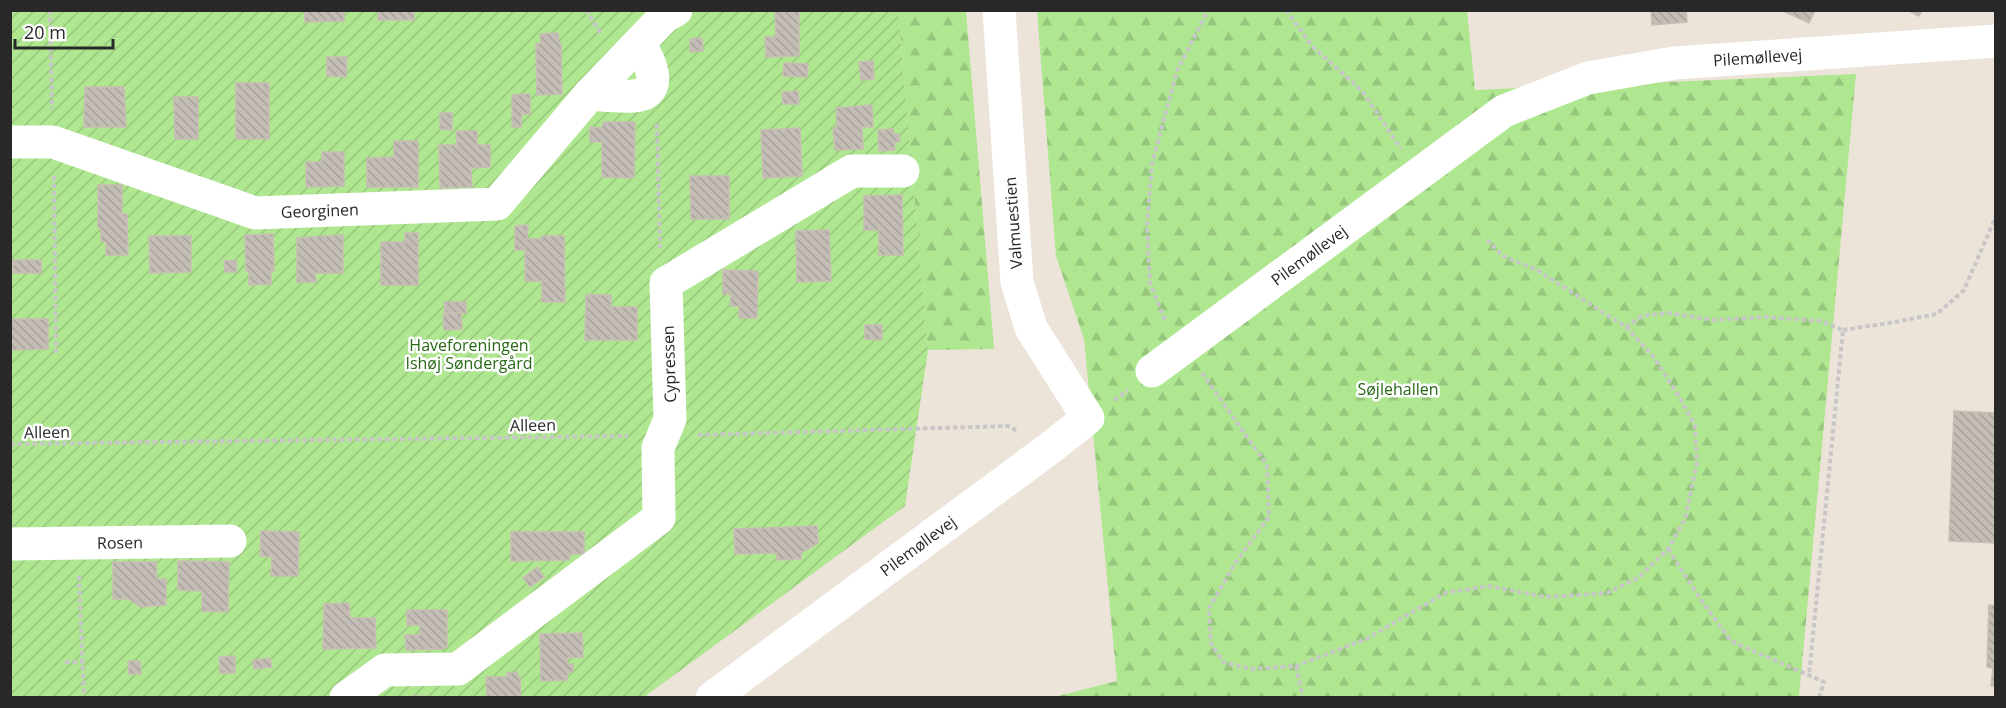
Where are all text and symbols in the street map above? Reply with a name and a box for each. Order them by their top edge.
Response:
scale bar [15,12,112,50]
text: 20 m [24,20,66,44]
street label: Pilemøllevej [1712,43,1803,71]
street label: Valmuestien [999,176,1027,270]
street label: Georginen [280,198,359,223]
street label: Pilemøllevej [1266,220,1351,291]
street label: Cypressen [657,325,681,403]
park label: Haveforeningen Ishøj Søndergård [405,334,533,374]
park label: Søjlehallen [1357,378,1439,400]
street label: Alleen [510,414,556,436]
street label: Alleen [24,421,70,443]
street label: Pilemøllevej [875,510,960,581]
street label: Rosen [97,531,143,554]

